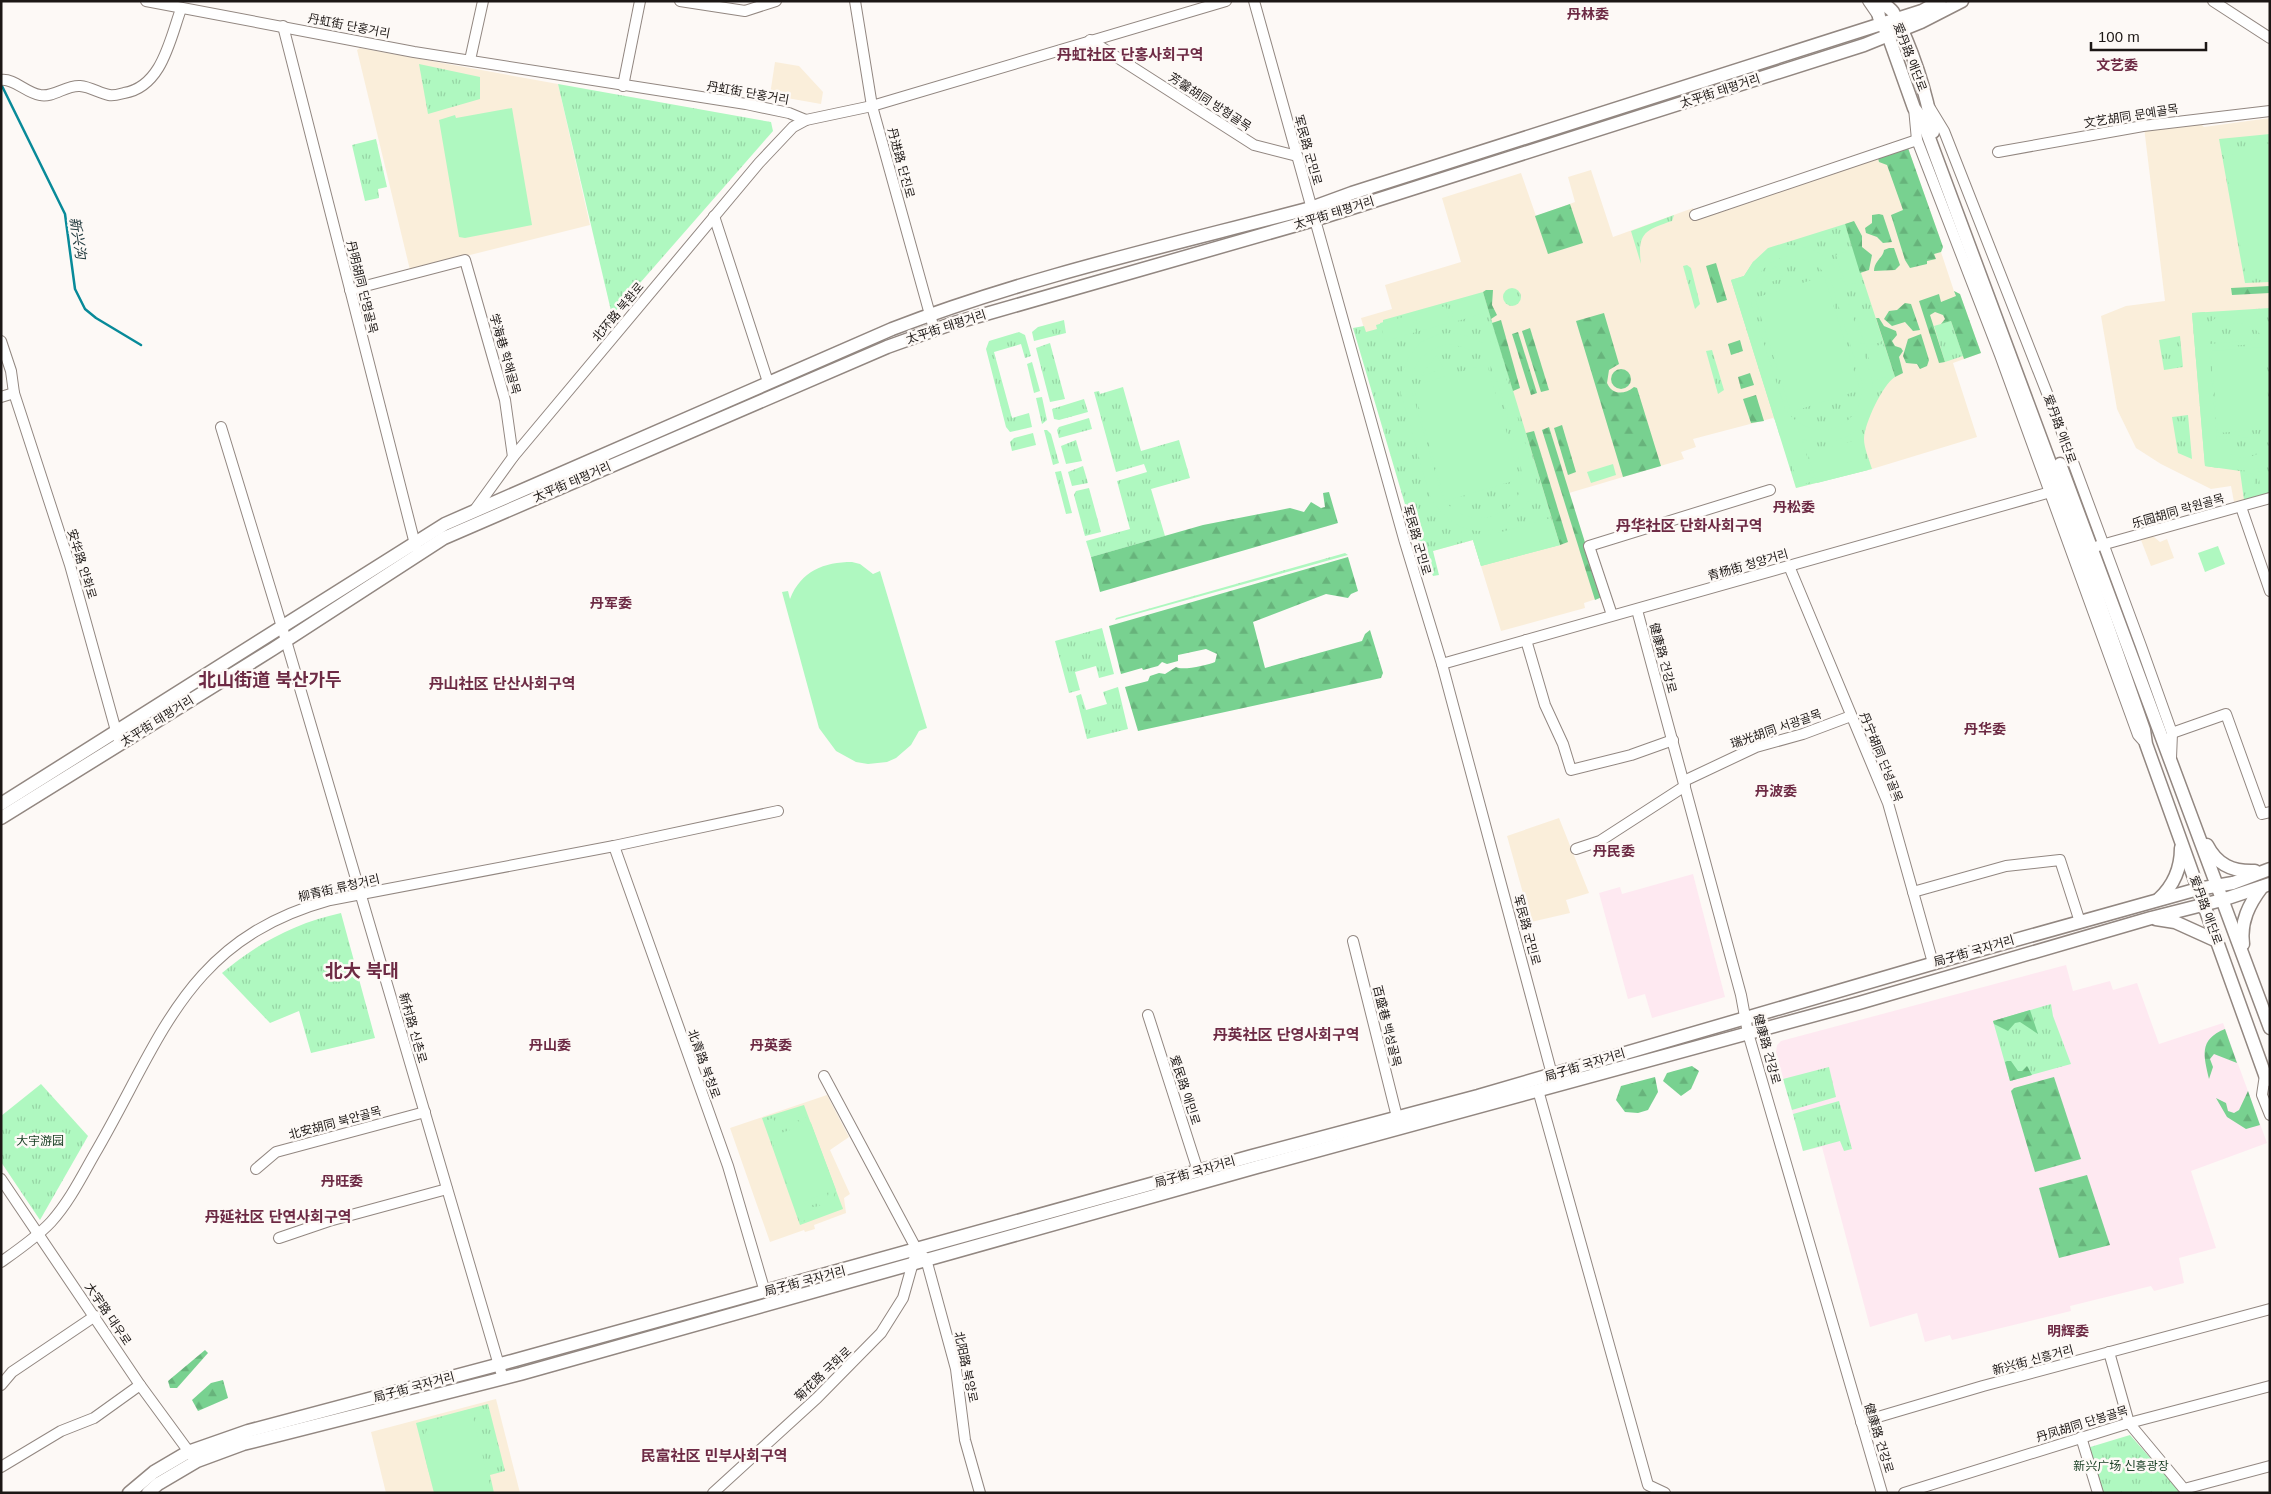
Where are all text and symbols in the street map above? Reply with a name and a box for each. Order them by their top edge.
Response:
district label: 丹林委 [1567,6,1609,22]
street label: 丹虹街 단홍거리 [307,11,391,41]
scale bar [2091,20,2206,52]
street label: 爱丹路 애단로 [1890,21,1930,93]
text: 100 m [2098,28,2140,45]
district label: 丹虹社区 단홍사회구역 [1057,46,1203,63]
district label: 文艺委 [2096,57,2138,73]
street label: 芳馨胡同 방형골목 [1166,70,1254,134]
street label: 太平街 태평거리 [1678,71,1762,111]
street label: 丹虹街 단홍거리 [706,79,790,107]
street label: 文艺胡同 문예골목 [2083,102,2179,130]
street label: 军民路 군민로 [1291,113,1325,187]
street label: 丹进路 단진로 [885,126,917,200]
street label: 太平街 태평거리 [1292,194,1376,232]
water label: 新兴沟 [67,216,89,262]
street label: 丹明胡同 단명골목 [344,239,380,335]
street label: 北环路 북환로 [589,280,647,344]
street label: 太平街 태평거리 [904,307,988,347]
street label: 学海巷 학해골목 [487,312,523,396]
street label: 爱丹路 애단로 [2041,393,2079,465]
street label: 太平街 태평거리 [531,459,613,505]
street label: 乐园胡同 락원골목 [2130,491,2226,531]
district label: 丹松委 [1773,499,1815,515]
street label: 军民路 군민로 [1400,503,1434,577]
district label: 丹华社区 단화사회구역 [1616,517,1762,534]
street label: 安华路 안화로 [65,527,99,601]
street label: 青杨街 청양거리 [1706,547,1790,583]
district label: 丹军委 [590,595,632,611]
street label: 健康路 건강로 [1647,621,1679,695]
district label: 北山街道 북산가두 [198,670,342,690]
district label: 丹山社区 단산사회구역 [429,675,575,692]
street label: 太平街 태평거리 [118,693,196,749]
street label: 瑞光胡同 서광골목 [1729,707,1823,751]
street label: 丹宁胡同 단녕골목 [1857,710,1905,804]
district label: 丹华委 [1964,721,2006,737]
district label: 丹波委 [1755,783,1797,799]
district label: 丹民委 [1593,843,1635,859]
street label: 柳青街 류청거리 [297,872,381,904]
street label: 爱丹路 애단로 [2187,874,2225,946]
street label: 军民路 군민로 [1511,893,1543,967]
street label: 局子街 국자거리 [1932,933,2016,969]
district label: 北大 북대 [325,961,399,981]
street label: 百盛巷 백성골목 [1370,984,1404,1068]
street label: 新村路 신촌로 [396,991,430,1065]
street label: 健康路 건강로 [1751,1012,1783,1086]
district label: 丹英社区 단영사회구역 [1213,1026,1359,1043]
street label: 北青路 북청로 [685,1028,723,1100]
district label: 丹山委 [529,1037,571,1053]
district label: 丹英委 [750,1037,792,1053]
street label: 局子街 국자거리 [1543,1046,1627,1084]
street label: 爱民路 애민로 [1167,1053,1203,1127]
street label: 北安胡同 북안골목 [287,1104,383,1142]
park label: 大宇游园 [16,1134,64,1148]
street label: 局子街 국자거리 [1153,1154,1237,1190]
district label: 丹旺委 [321,1173,363,1189]
district label: 丹延社区 단연사회구역 [205,1208,351,1225]
street label: 局子街 국자거리 [763,1263,847,1299]
street label: 大宇路 대우로 [82,1280,134,1348]
district label: 明辉委 [2047,1323,2089,1339]
street label: 北阳路 북양로 [952,1330,980,1404]
street label: 新兴街 신흥거리 [1991,1342,2075,1378]
street label: 菊花路 국화로 [792,1344,854,1404]
street label: 局子街 국자거리 [372,1369,456,1405]
street label: 健康路 건강로 [1862,1401,1896,1475]
street label: 丹凤胡同 단봉골목 [2034,1403,2130,1445]
district label: 民富社区 민부사회구역 [641,1447,787,1464]
park label: 新兴广场 신흥광장 [2073,1459,2169,1473]

